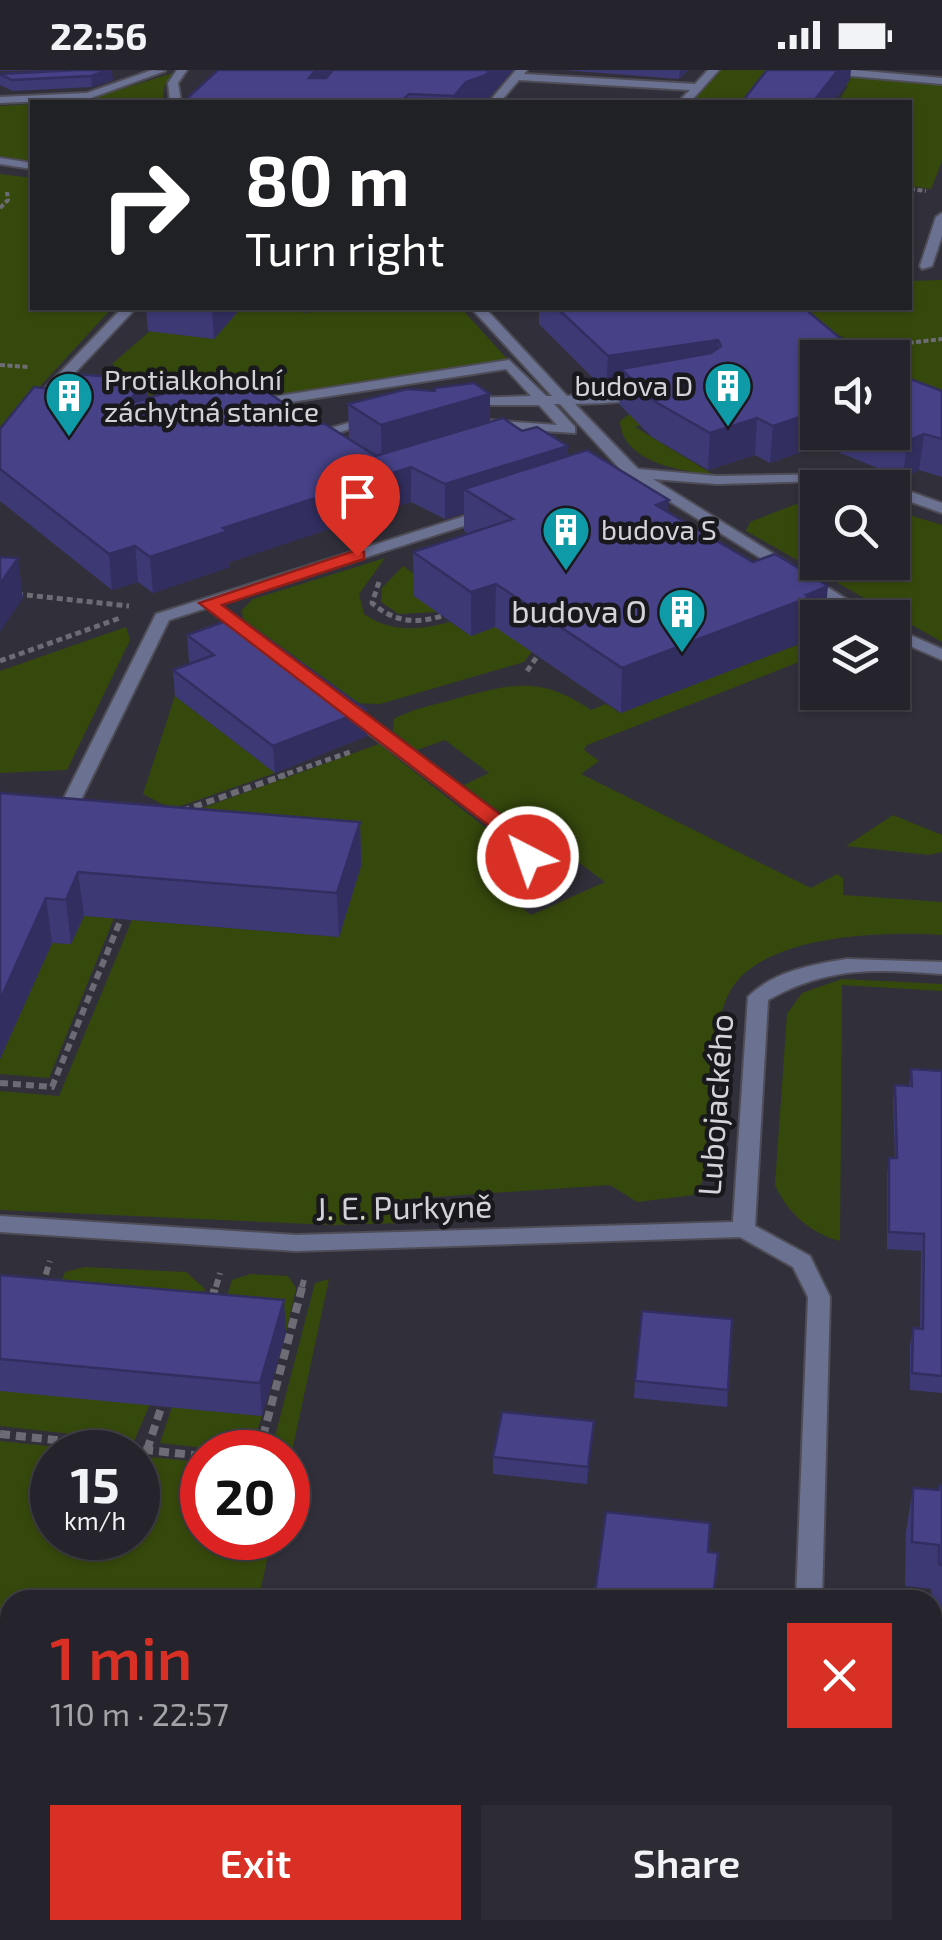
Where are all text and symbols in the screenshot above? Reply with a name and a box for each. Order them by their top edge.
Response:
text: 22:56 [50,12,147,58]
text: 80 m [245,136,410,220]
icon: right [80,140,210,270]
text: Turn right [245,221,445,275]
map controls [800,340,910,710]
button: sound [800,340,910,450]
building icon: budova D [702,360,754,428]
place label: Protialkoholní záchytná stanice [104,362,319,428]
place label: budova D [574,368,693,402]
building icon: Protialkoholní záchytná stanice [43,370,95,438]
pin [315,454,400,557]
icon: arrive [330,469,385,524]
button: search [800,470,910,580]
building icon: budova S [540,504,592,572]
place label: budova S [601,512,717,546]
building icon: budova O [656,586,708,654]
place label: budova O [511,591,647,629]
button: layers [800,600,910,710]
position arrow [476,805,580,909]
street label: Lubojackého [689,1013,740,1197]
street label: J. E. Purkyně [315,1185,493,1227]
speed limit sign: 20 [180,1430,310,1560]
text: 15 [70,1453,120,1513]
text: km/h [64,1505,126,1535]
text: 1 min [50,1620,192,1692]
button: close [787,1623,892,1728]
text: 110 m · 22:57 [50,1694,229,1732]
button: Exit [50,1805,461,1920]
button: Share [481,1805,892,1920]

